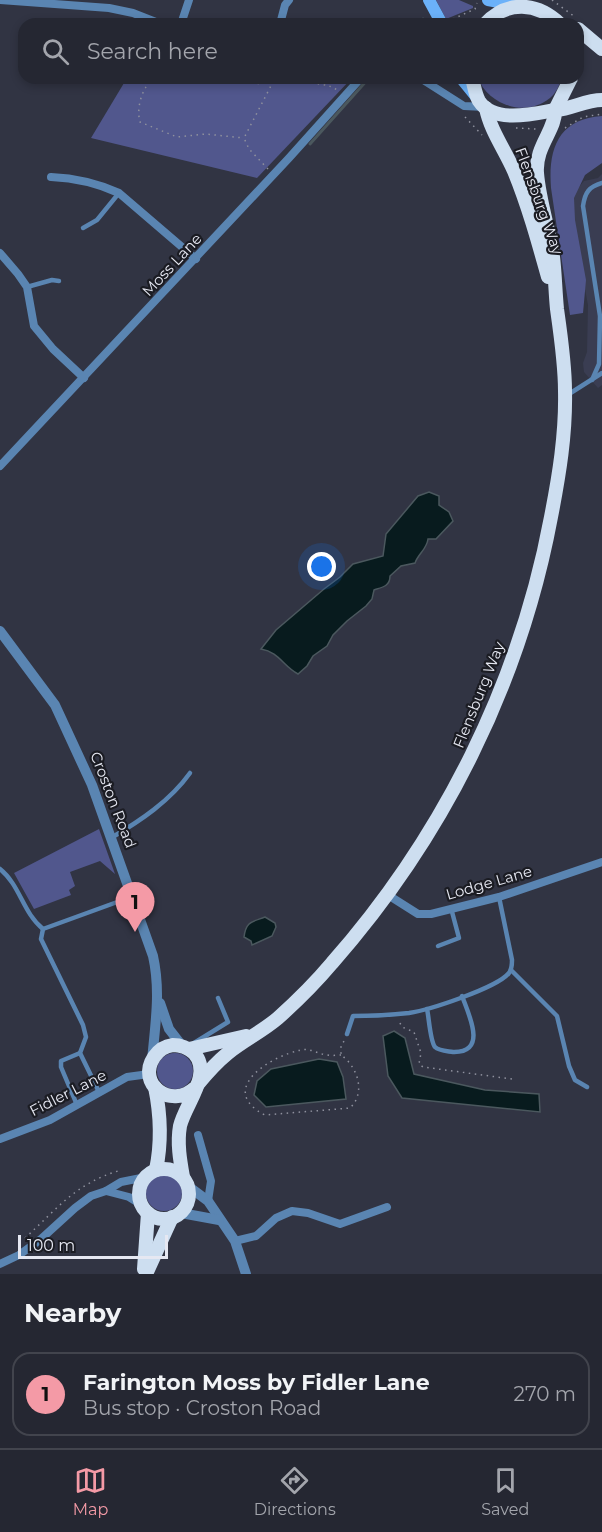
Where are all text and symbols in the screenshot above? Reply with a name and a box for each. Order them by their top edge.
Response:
search box [18,18,584,84]
icon: search [39,35,72,68]
text: Search here [87,38,218,65]
street label: Flensburg Way [511,145,568,258]
street label: Moss Lane [138,229,206,300]
your location [307,552,336,581]
street label: Flensburg Way [449,638,509,751]
street label: Croston Road [86,749,141,851]
street label: Lodge Lane [444,861,534,904]
pin: 1 [116,882,154,932]
street label: Fidler Lane [26,1065,109,1120]
scale bar [18,1232,168,1260]
text: 100 m [27,1236,75,1255]
text: Nearby [24,1297,121,1329]
text: Farington Moss by Fidler Lane [83,1369,430,1396]
text: 1 [42,1382,49,1406]
text: 270 m [514,1382,576,1406]
text: Bus stop · Croston Road [83,1396,321,1420]
tab: Map [73,1464,108,1519]
tab: Directions [254,1464,336,1519]
tab: Saved [481,1464,529,1519]

